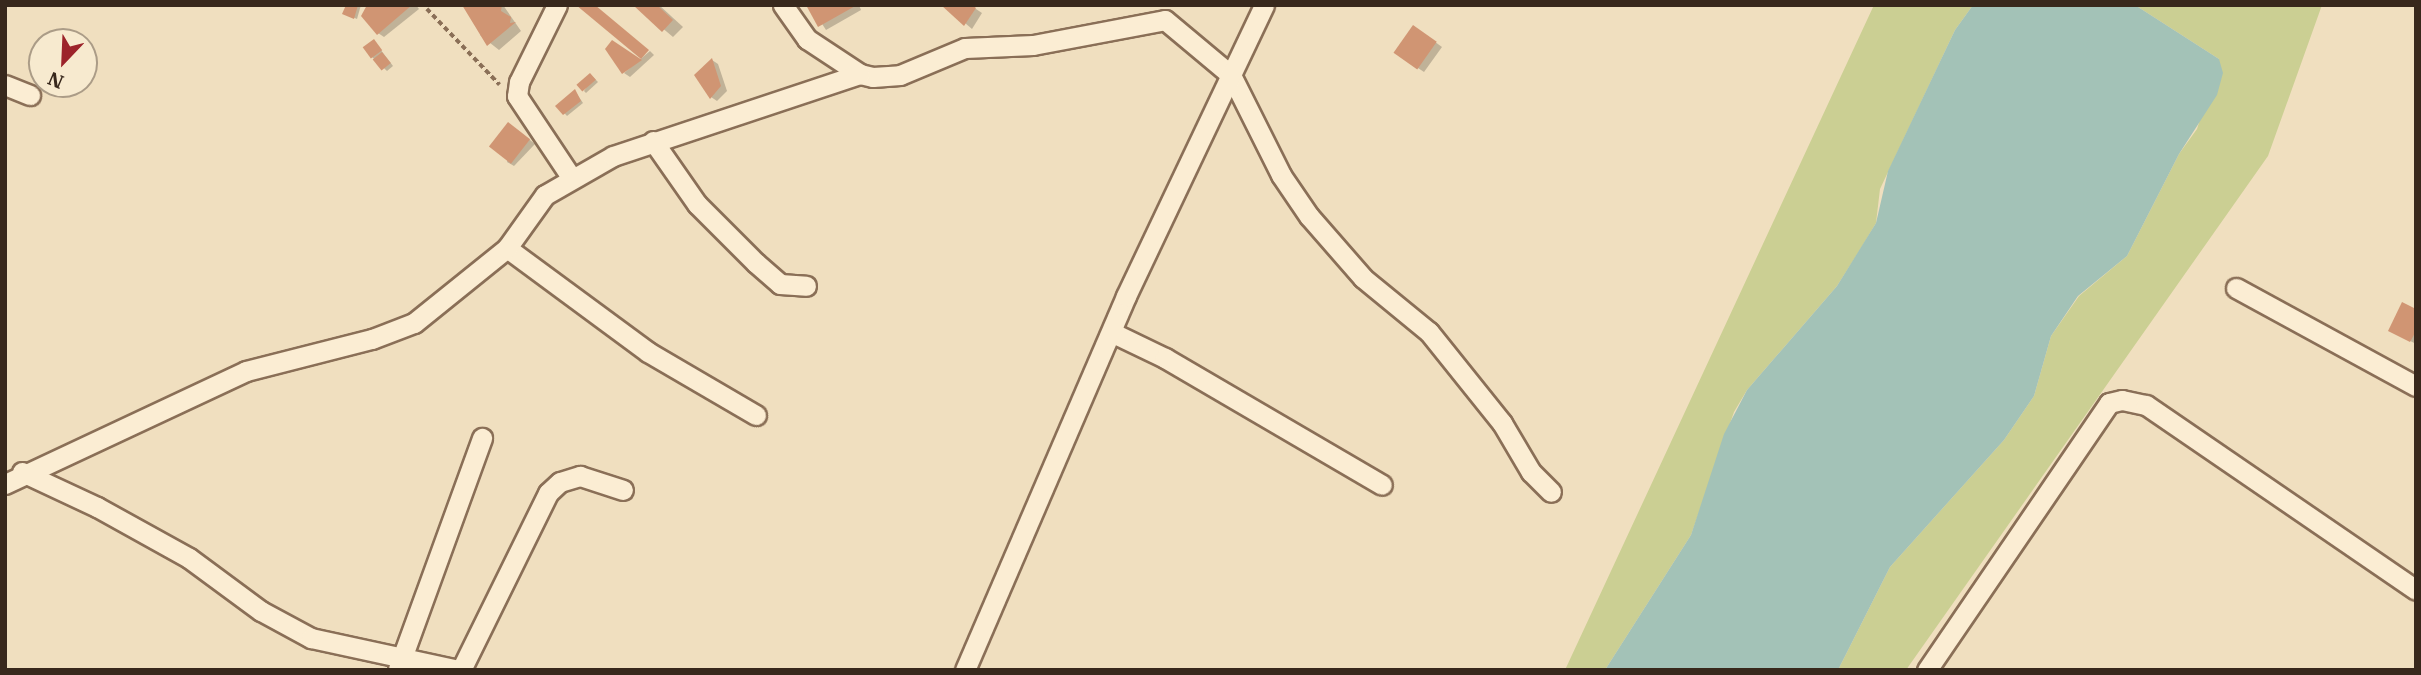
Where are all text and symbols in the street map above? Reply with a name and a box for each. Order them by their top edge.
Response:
north arrow [28,28,98,98]
text: N [44,67,67,94]

